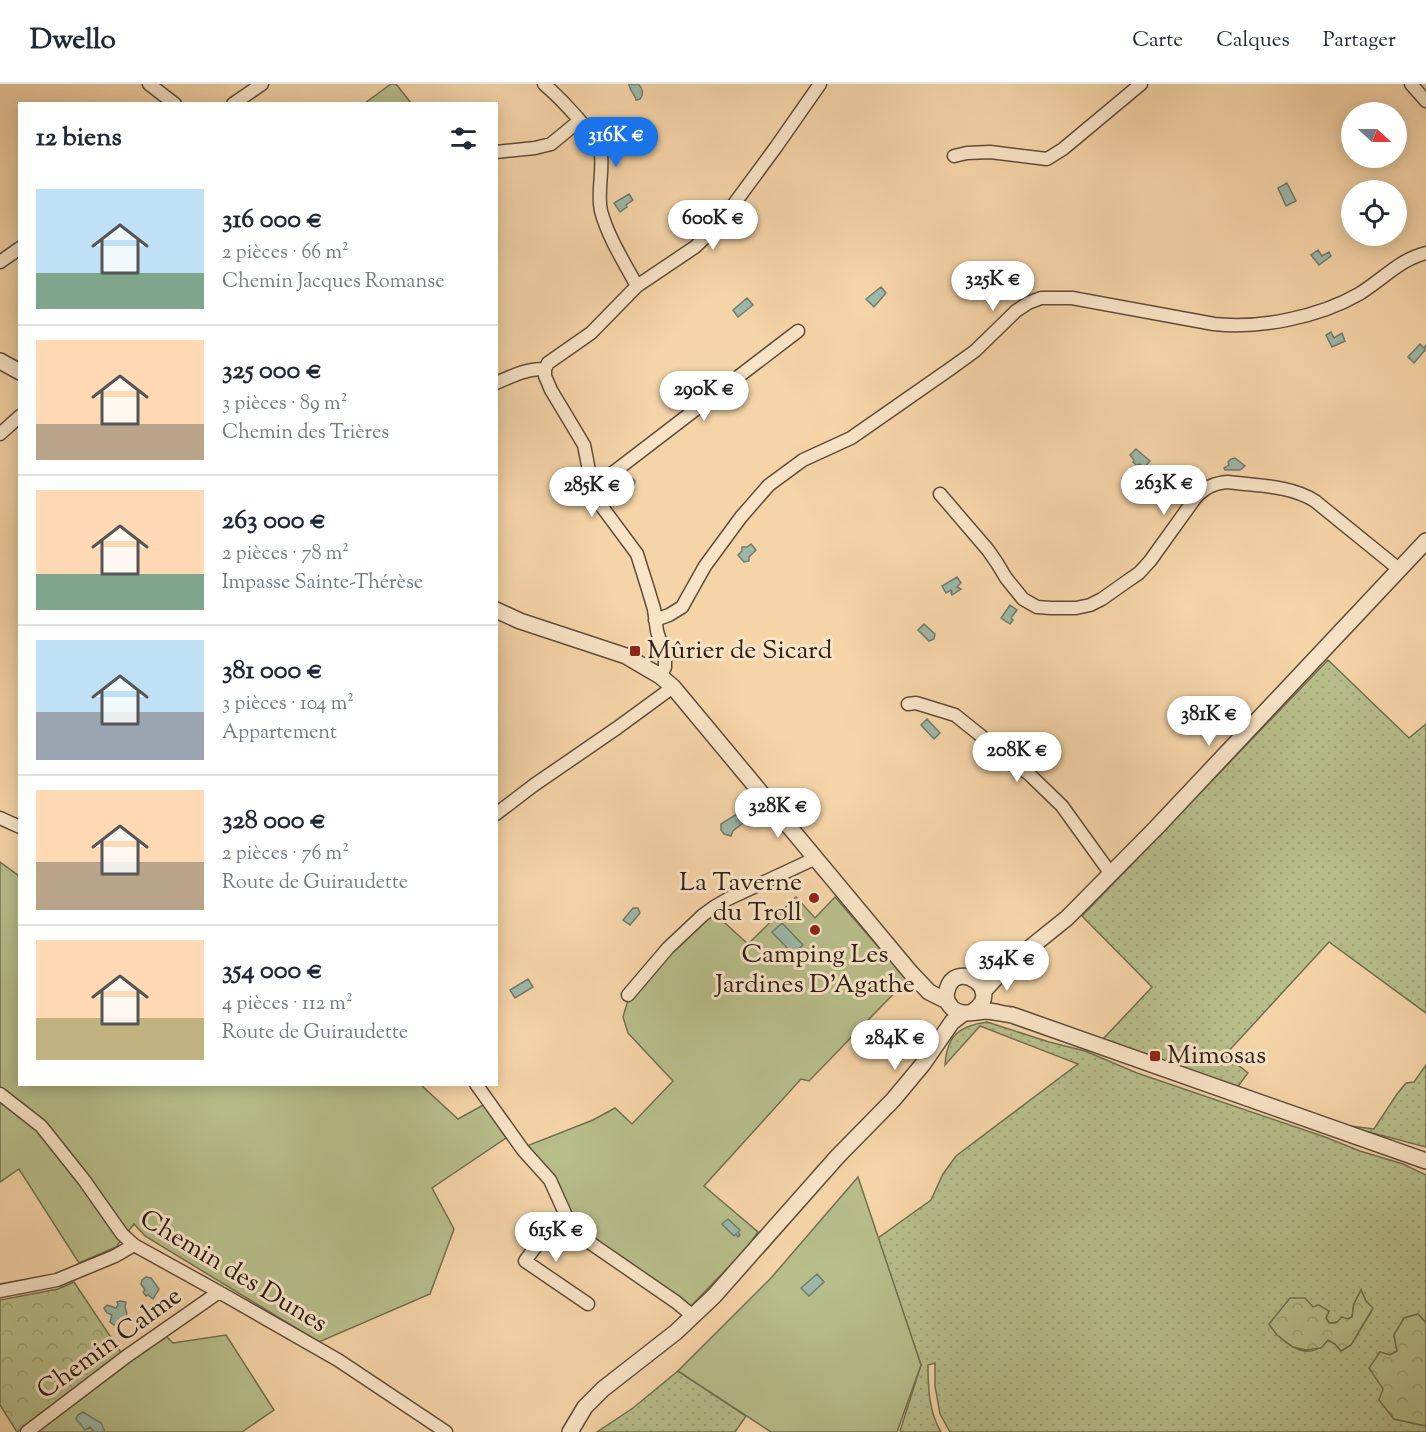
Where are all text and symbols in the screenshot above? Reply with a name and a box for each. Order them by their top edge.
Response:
text: Dwello [30,21,116,61]
text: Carte [1132,26,1183,56]
text: Calques [1216,26,1290,56]
text: Partager [1323,26,1396,56]
north arrow [1341,102,1407,168]
map controls [1341,102,1407,246]
pin: 316K € [567,117,665,168]
text: 12 biens [36,120,122,157]
icon: filters [447,122,480,155]
text: 316K € [588,122,644,151]
button: locate [1341,180,1407,246]
pin: 600K € [664,200,762,251]
text: 316 000 € [222,202,323,239]
text: 600K € [682,205,744,234]
icon: home [84,213,156,285]
text: 2 pièces · 66 m² [222,239,349,268]
pin: 325K € [944,261,1042,312]
text: 325K € [965,266,1021,295]
text: Chemin Jacques Romanse [222,268,445,297]
text: 325 000 € [222,353,322,390]
icon: home [84,364,156,436]
pin: 290K € [655,371,753,422]
text: 290K € [674,376,734,405]
text: 3 pièces · 89 m² [222,390,347,419]
text: Chemin des Trières [222,419,389,448]
pin: 263K € [1115,465,1213,516]
pin: 285K € [543,467,641,518]
text: 263K € [1135,470,1193,499]
text: 285K € [563,472,621,501]
text: 263 000 € [222,503,326,540]
icon: home [84,514,156,586]
text: 2 pièces · 78 m² [222,540,349,569]
text: Impasse Sainte-Thérèse [222,569,423,598]
place label: Mûrier de Sicard [647,633,833,670]
marker: Mûrier de Sicard [628,644,642,658]
text: 381 000 € [222,653,323,690]
icon: home [84,664,156,736]
text: 3 pièces · 104 m² [222,690,354,719]
pin: 381K € [1160,696,1258,747]
text: 381K € [1181,701,1237,730]
text: Appartement [222,719,337,748]
pin: 208K € [968,732,1066,783]
text: 208K € [987,737,1047,766]
pin: 328K € [729,788,827,839]
text: 328K € [749,793,807,822]
text: 328 000 € [222,803,326,840]
icon: home [84,814,156,886]
text: 2 pièces · 76 m² [222,840,349,869]
place label: La Taverne du Troll [679,865,802,932]
text: Route de Guiraudette [222,869,408,898]
marker: La Taverne du Troll [807,891,821,905]
marker: Camping Les Jardines D’Agathe [808,923,822,937]
place label: Camping Les Jardines D’Agathe [713,937,915,1004]
pin: 354K € [958,941,1056,992]
text: 354K € [979,946,1035,975]
text: 354 000 € [222,953,323,990]
icon: home [84,964,156,1036]
text: 4 pièces · 112 m² [222,990,353,1019]
text: Route de Guiraudette [222,1019,408,1048]
pin: 284K € [846,1020,944,1071]
text: 284K € [865,1025,925,1054]
place label: Mimosas [1167,1038,1266,1075]
marker: Mimosas [1148,1049,1162,1063]
street label: Chemin des Dunes [132,1201,334,1343]
pin: 615K € [507,1212,605,1263]
text: 615K € [529,1217,583,1246]
street label: Chemin Calme [30,1279,190,1409]

